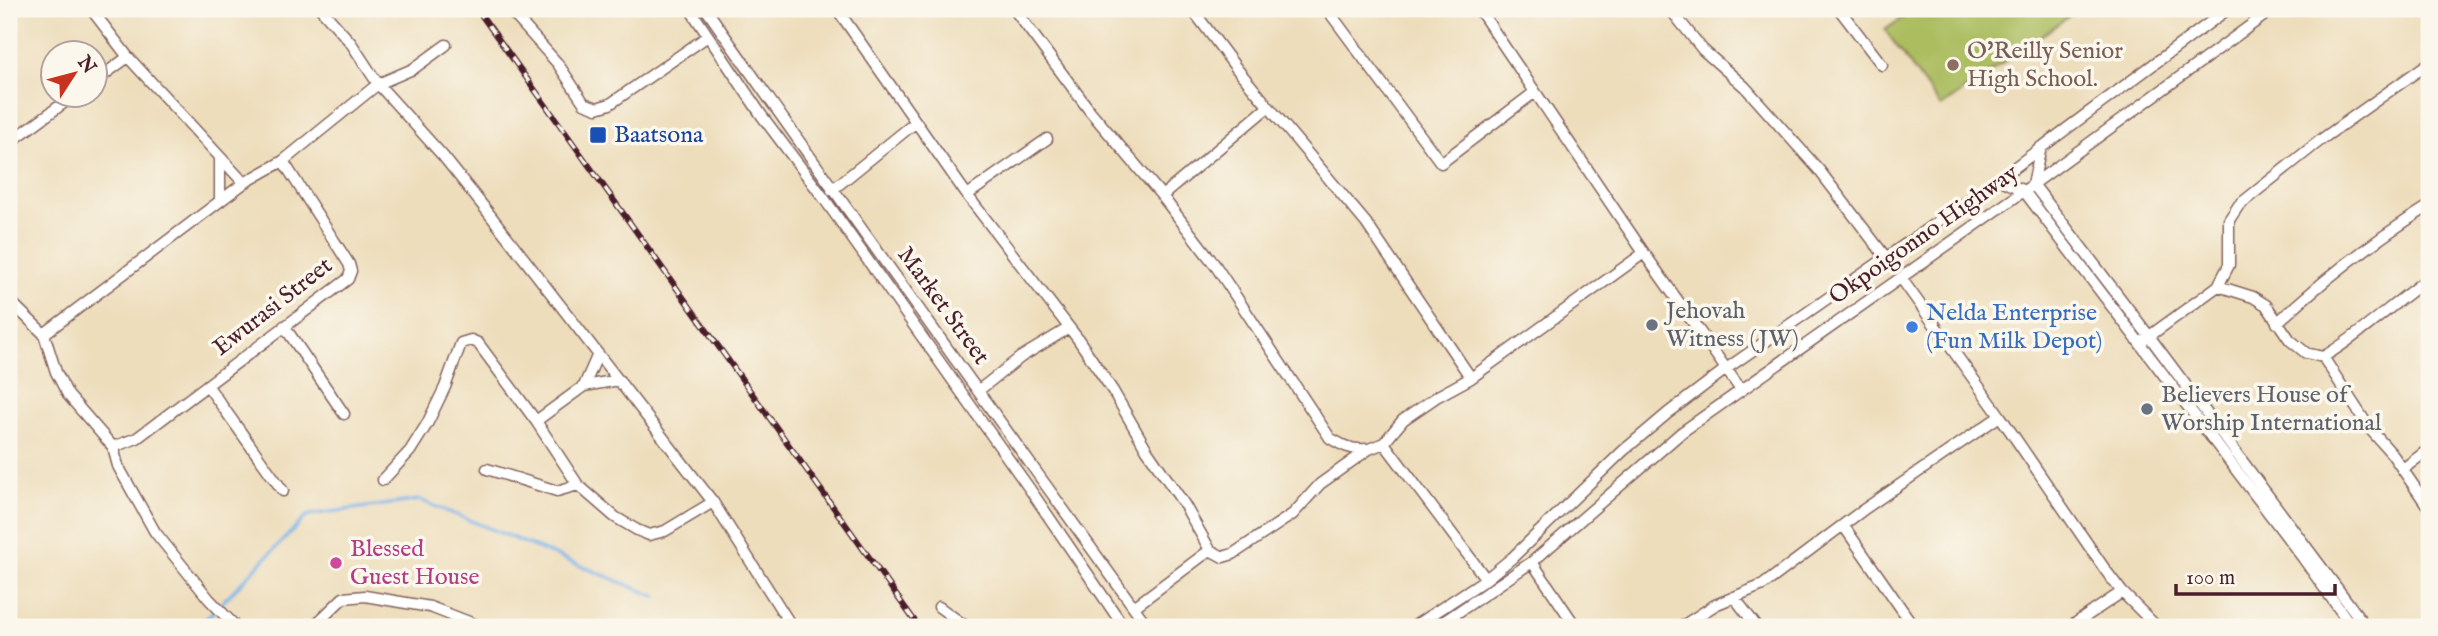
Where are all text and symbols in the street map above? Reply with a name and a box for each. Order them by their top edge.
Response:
place label: O'Reilly Senior High School. [1967,36,2123,95]
north arrow [38,38,108,108]
text: N [71,51,101,79]
marker: O'Reilly Senior High School. [1945,57,1961,73]
place label: Baatsona [614,120,704,151]
marker: Baatsona [588,125,608,145]
street label: Okpoigonno Highway [1823,158,2025,312]
street label: Market Street [890,241,996,371]
street label: Ewurasi Street [207,251,339,363]
place label: Jehovah Witness (JW) [1663,296,1799,355]
place label: Nelda Enterprise (Fun Milk Depot) [1926,298,2102,357]
marker: Jehovah Witness (JW) [1644,317,1660,333]
marker: Nelda Enterprise (Fun Milk Depot) [1904,319,1920,335]
place label: Believers House of Worship International [2161,380,2382,439]
marker: Believers House of Worship International [2139,401,2155,417]
place label: Blessed Guest House [350,534,479,593]
scale bar [2176,552,2335,596]
marker: Blessed Guest House [328,555,344,571]
text: 100 m [2186,565,2235,592]

